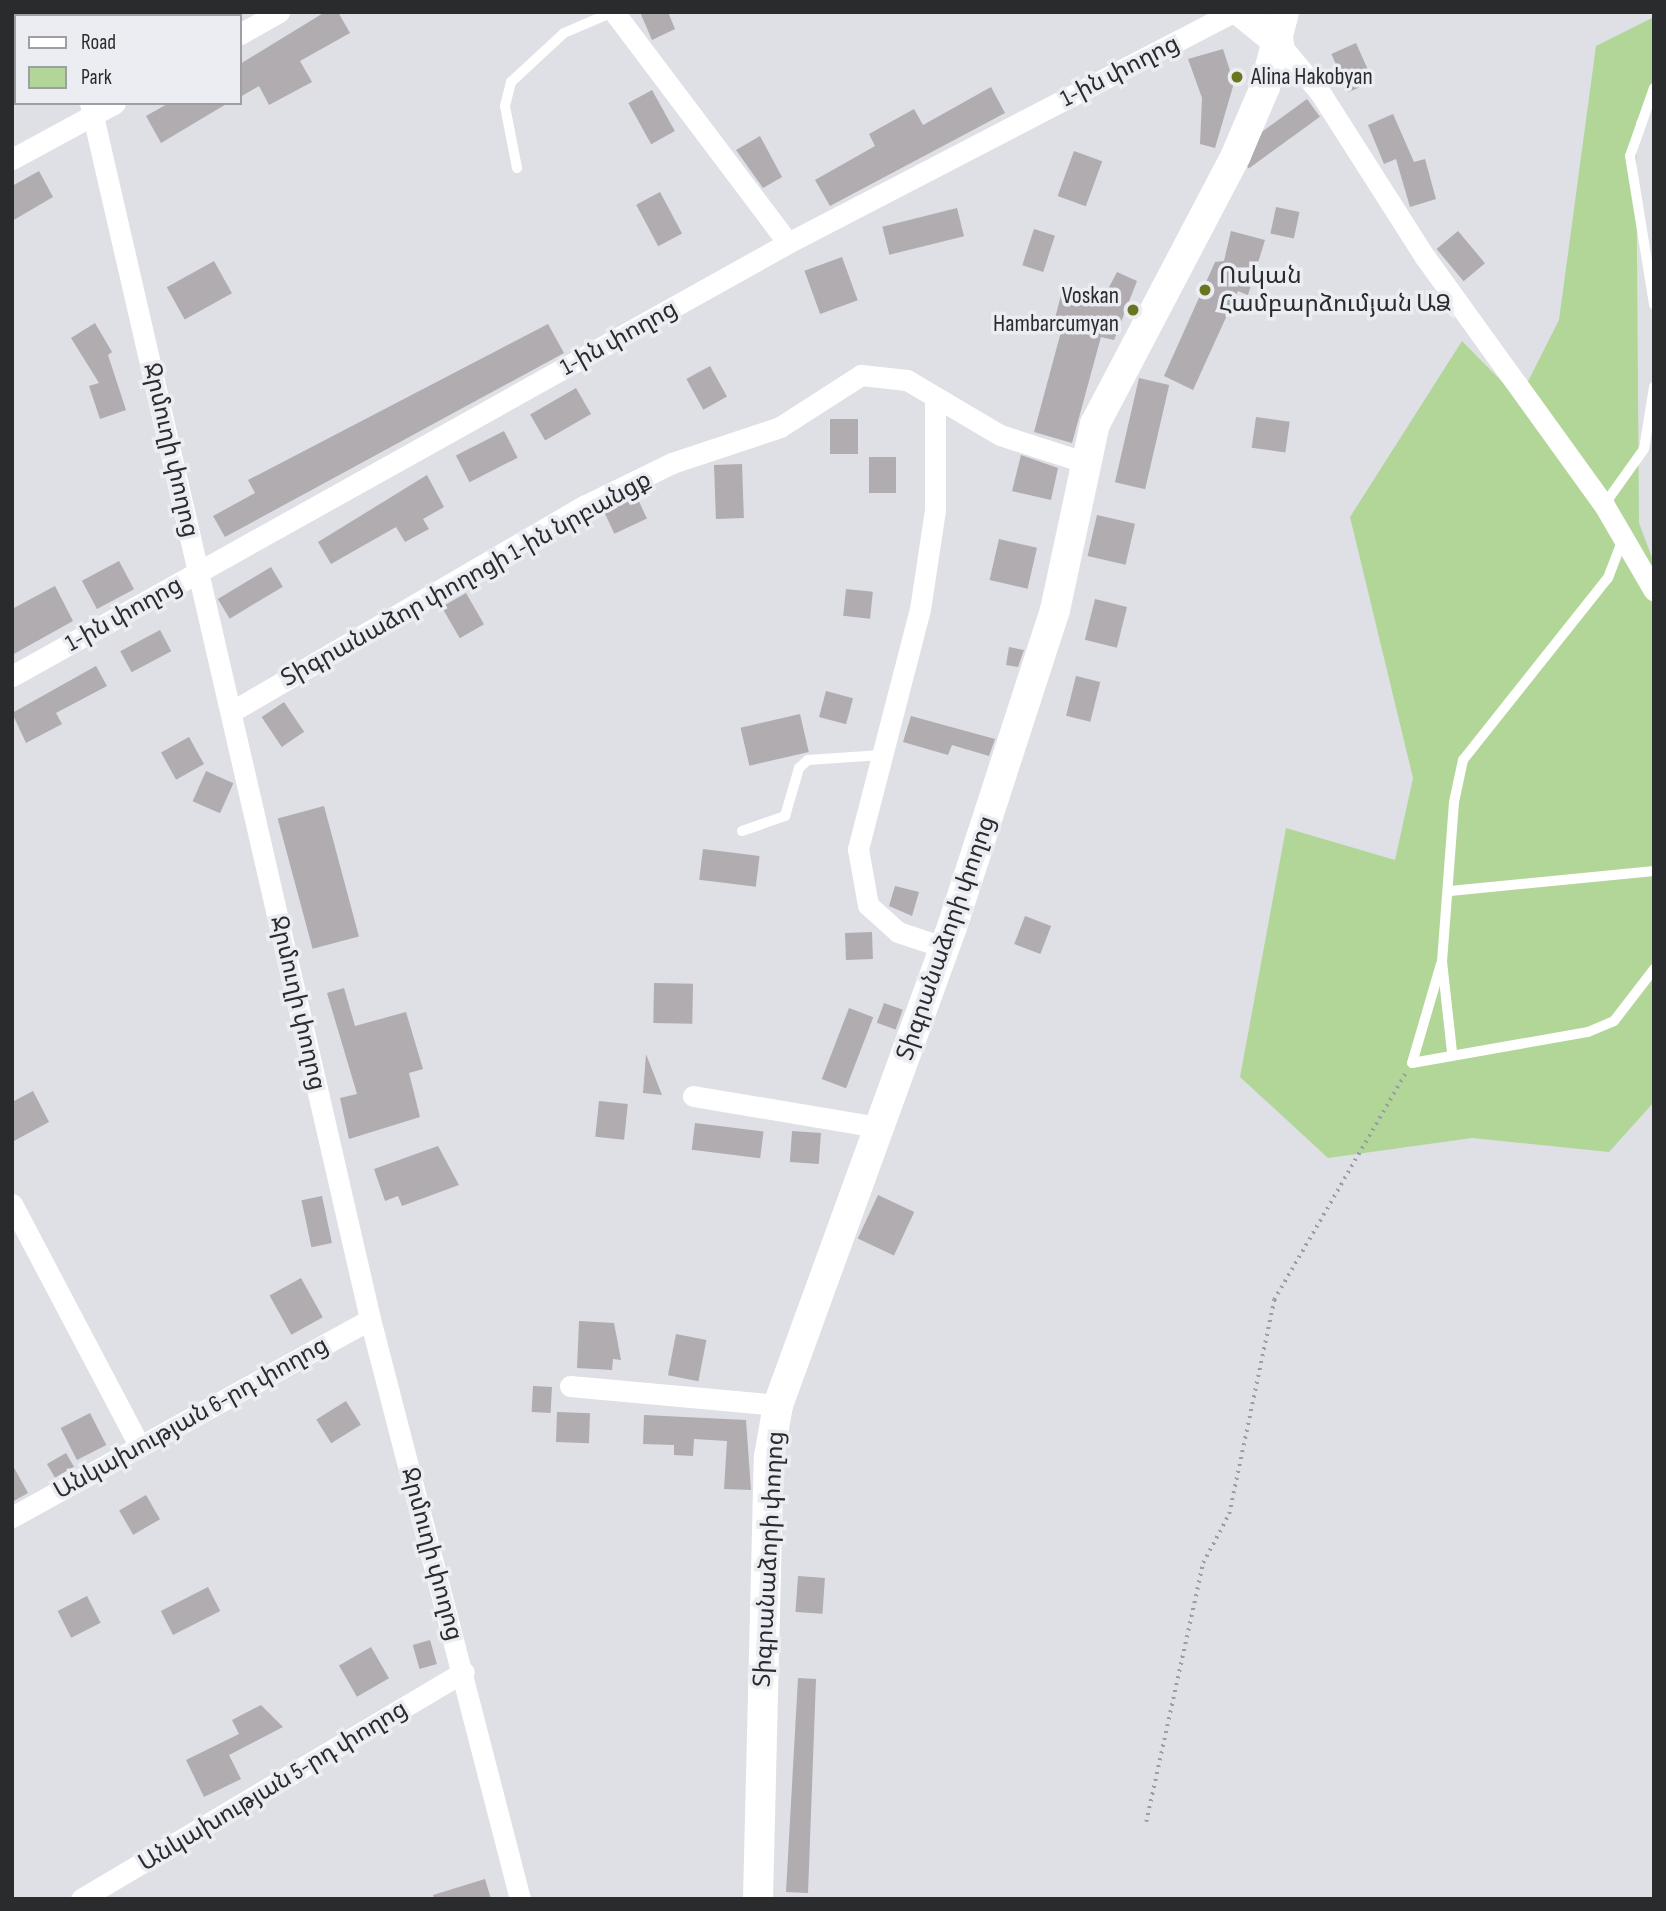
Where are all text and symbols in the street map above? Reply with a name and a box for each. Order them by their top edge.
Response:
legend [14,14,242,105]
street label: 1-ին փողոց [1056,29,1184,113]
text: Road [81,30,116,55]
place label: Alina Hakobyan [1251,63,1373,91]
text: Park [81,65,112,90]
marker: Alina Hakobyan [1229,69,1245,85]
place label: Ոսկան Համբարձումյան ԱՁ [1219,262,1451,318]
place label: Voskan Hambarcumyan [993,282,1119,338]
marker: Ոսկան Համբարձումյան ԱՁ [1197,282,1213,298]
street label: 1-ին փողոց [556,294,682,382]
marker: Voskan Hambarcumyan [1125,302,1141,318]
street label: Ջրմուղի փողոց [137,360,205,540]
street label: Տիգրանաձոր փողոցի 1-ին նրբանցք [276,465,656,693]
street label: 1-ին փողոց [61,570,187,658]
street label: Տիգրանաձորի փողոց [891,812,1001,1064]
street label: Ջրմուղի փողոց [264,913,332,1093]
street label: Անկախության 6-րդ փողոց [49,1330,333,1506]
street label: Տիգրանաձորի փողոց [748,1430,790,1688]
street label: Ջրմուղի փողոց [395,1464,469,1644]
street label: Անկախության 5-րդ փողոց [133,1694,413,1878]

